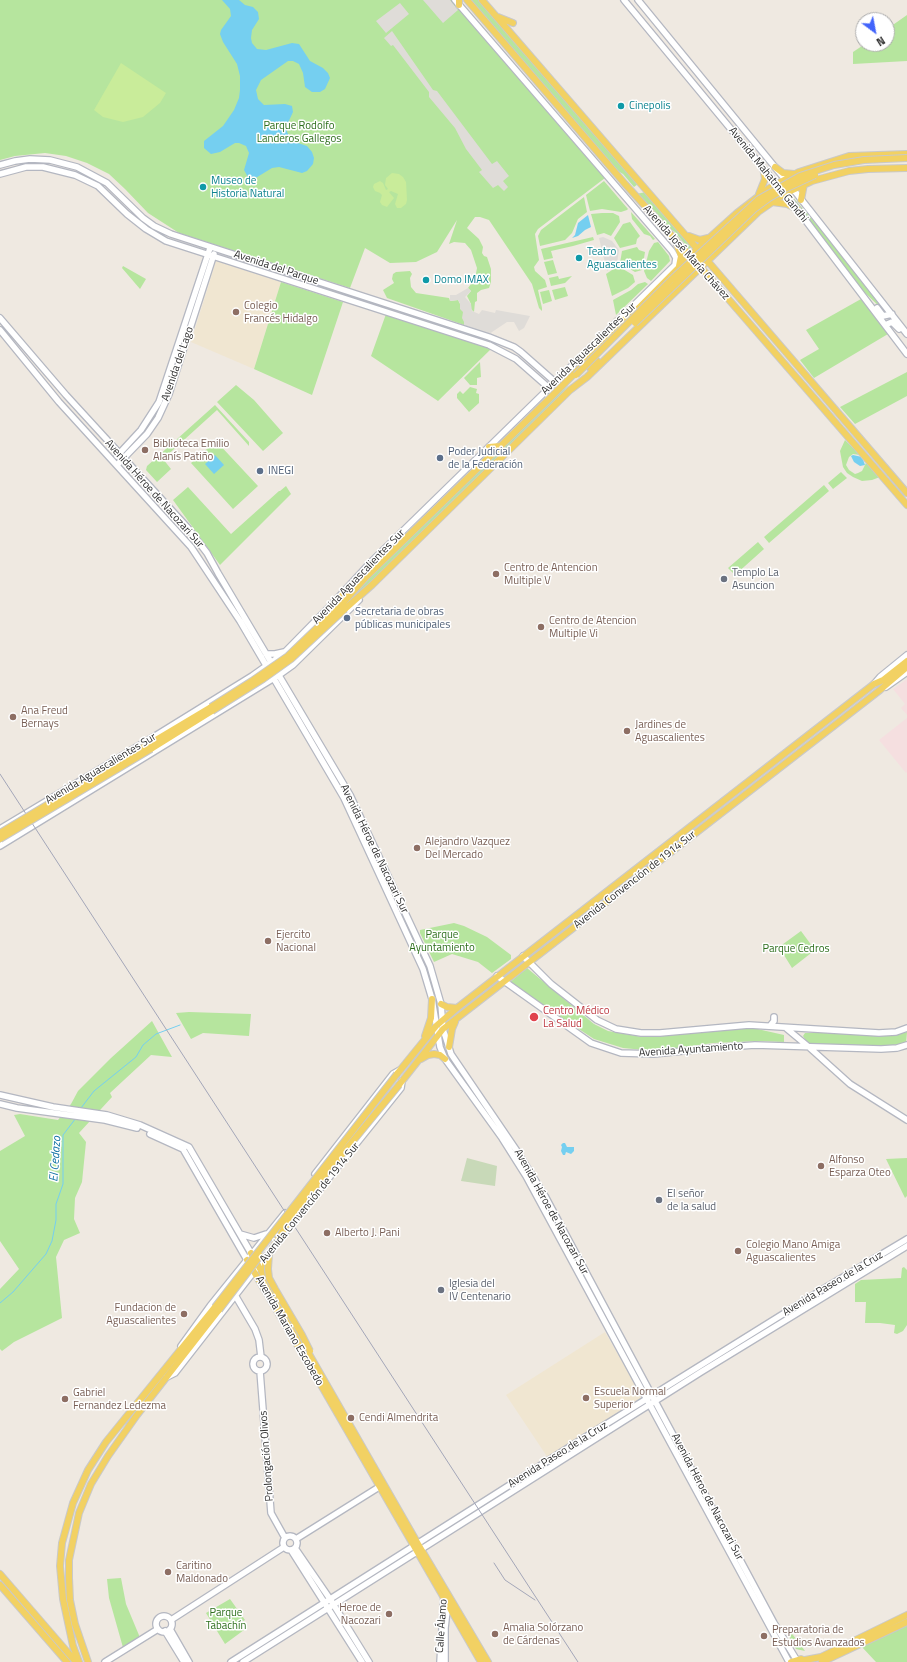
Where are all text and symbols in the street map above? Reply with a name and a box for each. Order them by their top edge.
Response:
north arrow [855,12,895,52]
text: N [873,33,888,50]
place label: Cinepolis [629,99,671,113]
marker: Cinepolis [616,101,626,111]
park label: Parque Rodolfo Landeros Gallegos [257,119,341,145]
street label: Avenida Mahatma Gandhi [726,125,810,225]
place label: Museo de Historia Natural [211,174,284,200]
marker: Museo de Historia Natural [198,182,208,192]
street label: Avenida José María Chávez [640,203,732,303]
place label: Teatro Aguascalientes [587,245,657,271]
street label: Avenida del Parque [232,248,320,288]
marker: Teatro Aguascalientes [574,253,584,263]
place label: Domo IMAX [434,273,489,287]
marker: Domo IMAX [421,275,431,285]
place label: Colegio Francés Hidalgo [244,299,318,325]
street label: Avenida Aguascalientes Sur [539,300,639,398]
marker: Colegio Francés Hidalgo [231,307,241,317]
street label: Avenida del Lago [159,325,197,403]
street label: Avenida Héroe de Nacozari Sur [102,437,206,551]
place label: Biblioteca Emilio Alanís Patiño [153,437,229,463]
marker: Biblioteca Emilio Alanís Patiño [140,445,150,455]
place label: Poder Judicial de la Federación [448,445,523,471]
marker: Poder Judicial de la Federación [435,453,445,463]
place label: INEGI [268,464,294,478]
marker: INEGI [255,466,265,476]
street label: Avenida Aguascalientes Sur [310,527,408,627]
place label: Centro de Antencion Multiple V [504,561,598,587]
place label: Templo La Asuncion [732,566,779,592]
marker: Centro de Antencion Multiple V [491,569,501,579]
marker: Templo La Asuncion [719,574,729,584]
place label: Secretaria de obras públicas municipales [355,605,450,631]
marker: Secretaria de obras públicas municipales [342,613,352,623]
place label: Centro de Atencion Multiple Vi [549,614,637,640]
marker: Centro de Atencion Multiple Vi [536,622,546,632]
place label: Ana Freud Bernays [21,704,68,730]
marker: Ana Freud Bernays [8,712,18,722]
place label: Jardines de Aguascalientes [635,718,705,744]
marker: Jardines de Aguascalientes [622,726,632,736]
street label: Avenida Aguascalientes Sur [43,731,159,807]
street label: Avenida Héroe de Nacozari Sur [337,782,411,916]
street label: Avenida Convención de 1914 Sur [571,828,699,932]
place label: Alejandro Vazquez Del Mercado [425,835,510,861]
marker: Alejandro Vazquez Del Mercado [412,843,422,853]
place label: Ejercito Nacional [276,928,316,954]
park label: Parque Ayuntamiento [409,928,475,954]
marker: Ejercito Nacional [263,936,273,946]
park label: Parque Cedros [762,942,830,956]
place label: Centro Médico La Salud [543,1004,610,1030]
marker: Centro Médico La Salud [528,1011,540,1023]
street label: Avenida Ayuntamiento [638,1040,744,1060]
water label: El Cedazo [47,1136,65,1182]
street label: Avenida Convención de 1914 Sur [257,1140,363,1266]
street label: Avenida Héroe de Nacozari Sur [511,1147,591,1277]
place label: Alfonso Esparza Oteo [829,1153,891,1179]
marker: Alfonso Esparza Oteo [816,1161,826,1171]
place label: El señor de la salud [667,1187,716,1213]
marker: El señor de la salud [654,1195,664,1205]
place label: Alberto J. Pani [335,1226,400,1240]
marker: Alberto J. Pani [322,1228,332,1238]
place label: Colegio Mano Amiga Aguascalientes [746,1238,840,1264]
marker: Colegio Mano Amiga Aguascalientes [733,1246,743,1256]
street label: Avenida Paseo de la Cruz [780,1249,886,1319]
street label: Avenida Mariano Escobedo [252,1274,326,1388]
place label: Iglesia del IV Centenario [449,1277,511,1303]
marker: Iglesia del IV Centenario [436,1285,446,1295]
place label: Fundacion de Aguascalientes [106,1301,176,1327]
marker: Fundacion de Aguascalientes [179,1309,189,1319]
place label: Escuela Normal Superior [594,1385,666,1411]
place label: Gabriel Fernandez Ledezma [73,1386,166,1412]
marker: Escuela Normal Superior [581,1393,591,1403]
marker: Gabriel Fernandez Ledezma [60,1394,70,1404]
street label: Prolongación Olivos [257,1410,277,1502]
place label: Cendi Almendrita [359,1411,438,1425]
marker: Cendi Almendrita [346,1413,356,1423]
street label: Avenida Paseo de la Cruz [506,1419,610,1491]
street label: Avenida Héroe de Nacozari Sur [668,1431,746,1563]
place label: Caritino Maldonado [176,1559,228,1585]
marker: Caritino Maldonado [163,1567,173,1577]
street label: Calle Álamo [434,1599,450,1653]
place label: Heroe de Nacozari [339,1601,381,1627]
park label: Parque Tabachín [206,1606,246,1632]
marker: Heroe de Nacozari [384,1609,394,1619]
place label: Amalia Solórzano de Cárdenas [503,1621,583,1647]
place label: Preparatoria de Estudios Avanzados [772,1623,865,1649]
marker: Amalia Solórzano de Cárdenas [490,1629,500,1639]
marker: Preparatoria de Estudios Avanzados [759,1631,769,1641]

